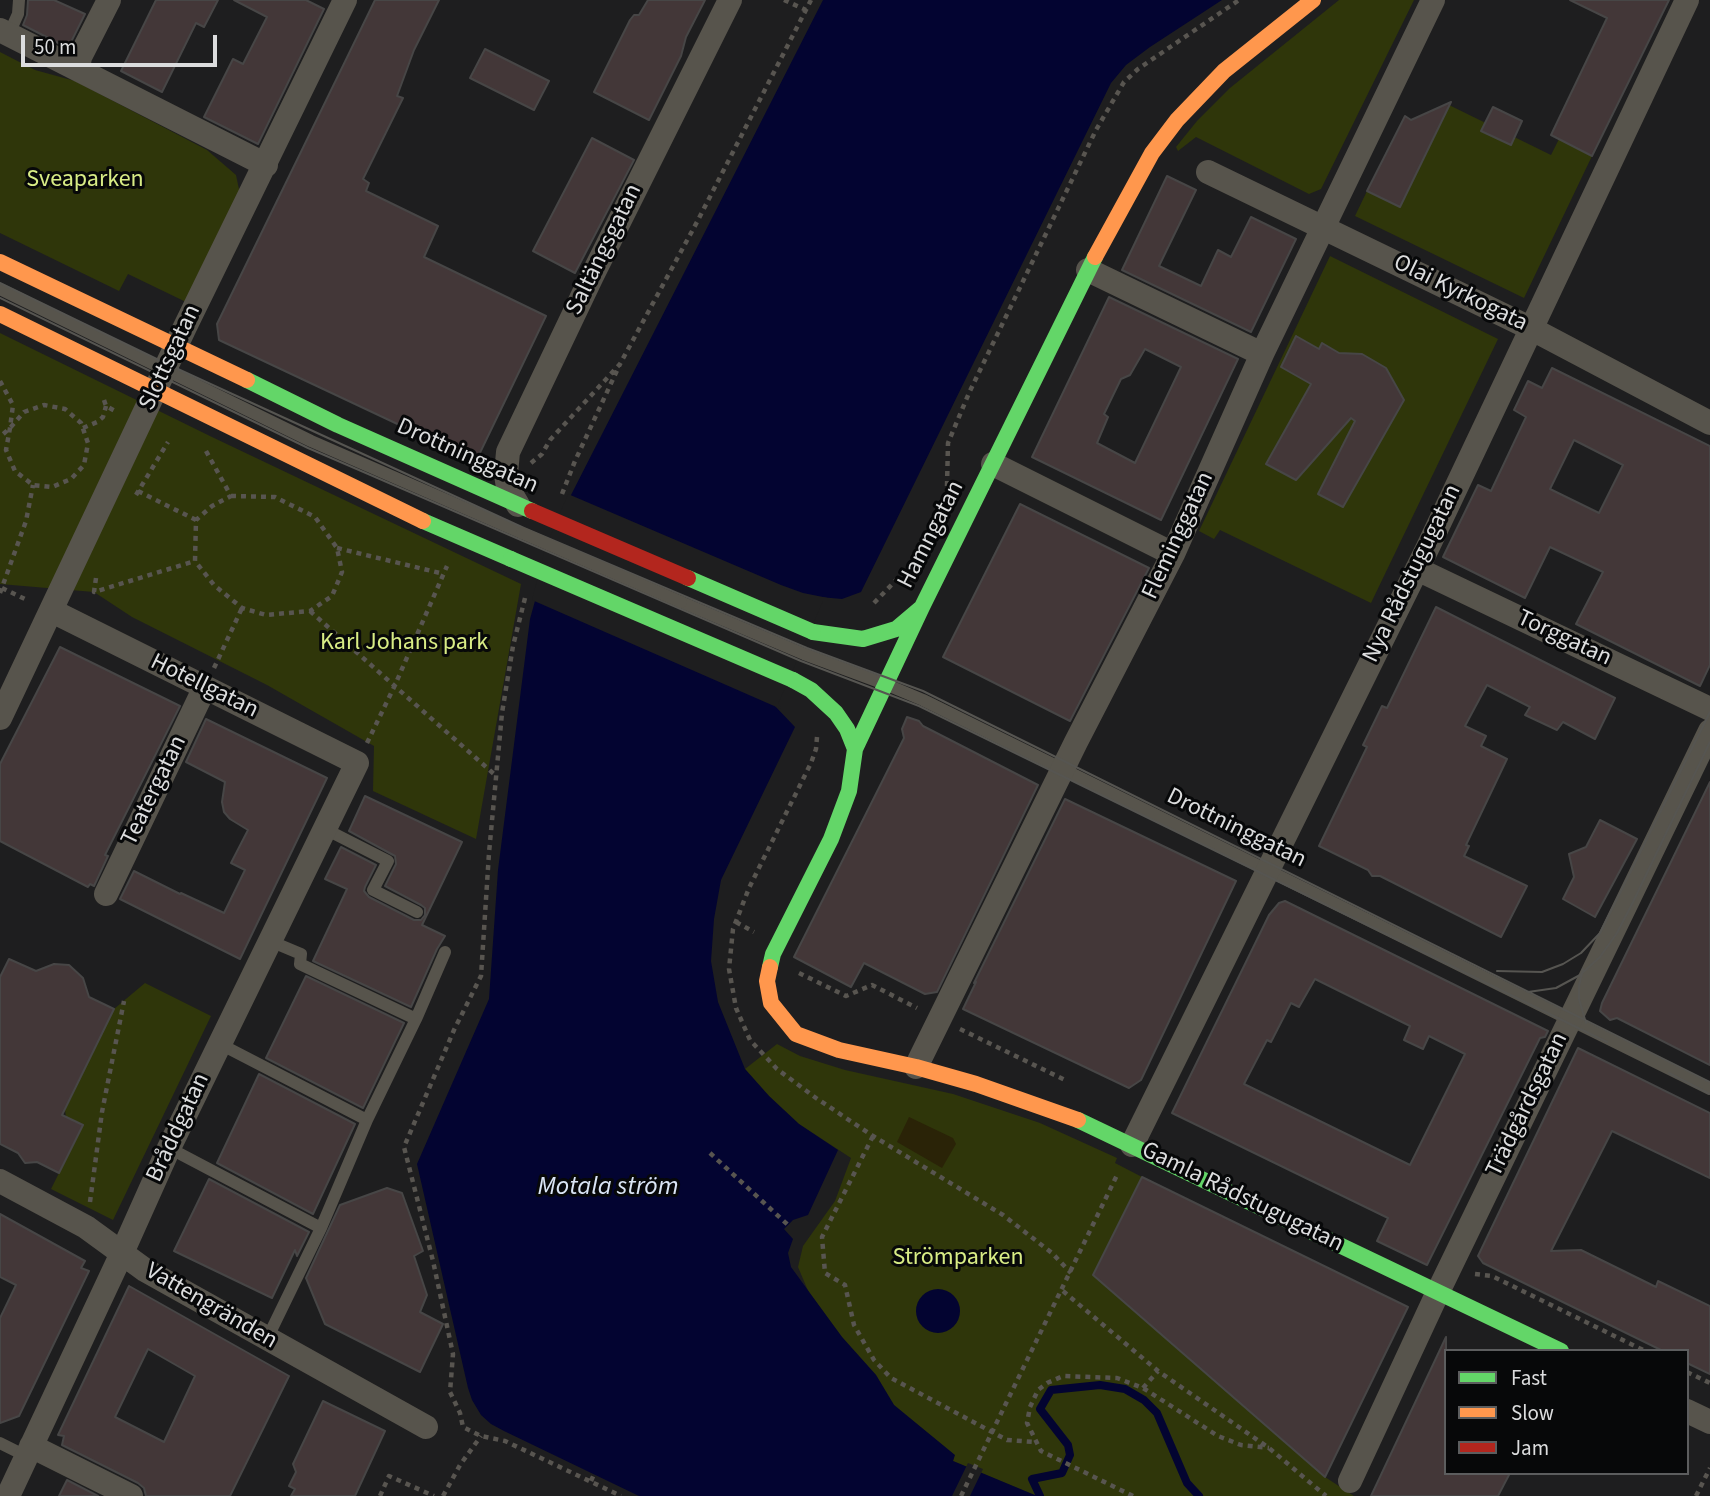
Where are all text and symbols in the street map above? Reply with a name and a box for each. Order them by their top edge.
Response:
scale bar [24,21,220,65]
text: 50 m [34,32,76,62]
park label: Sveaparken [26,167,144,195]
street label: Saltängsgatan [561,180,649,320]
street label: Olai Kyrkogata [1388,249,1532,339]
street label: Slottsgatan [134,301,208,415]
street label: Drottninggatan [392,413,542,501]
street label: Fleminggatan [1137,468,1221,604]
street label: Hamngatan [893,476,971,594]
street label: Nya Rådstugugatan [1357,480,1469,668]
street label: Torggatan [1512,605,1616,673]
park label: Karl Johans park [320,630,488,658]
street label: Hotellgatan [145,649,263,725]
street label: Teatergatan [116,731,194,851]
street label: Drottninggatan [1161,783,1311,875]
street label: Trädgårdsgatan [1481,1028,1575,1182]
street label: Bråddgatan [141,1069,217,1187]
street label: Gamla Rådstugugatan [1136,1137,1348,1259]
water label: Motala ström [538,1172,678,1204]
park label: Strömparken [892,1245,1024,1273]
street label: Vattengränden [140,1258,282,1356]
legend [1444,1349,1689,1475]
text: Fast [1511,1363,1547,1393]
text: Slow [1511,1398,1554,1428]
text: Jam [1511,1433,1549,1463]

